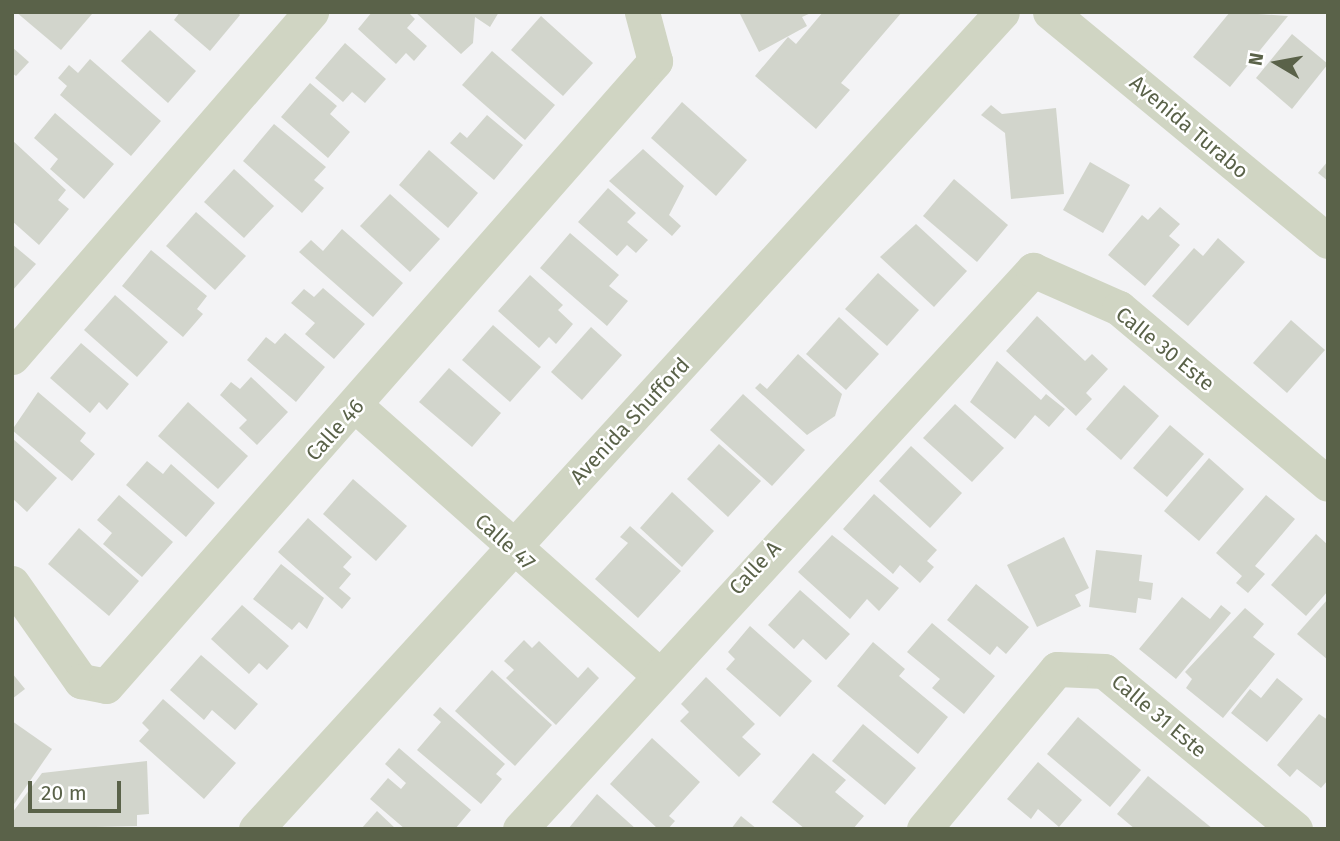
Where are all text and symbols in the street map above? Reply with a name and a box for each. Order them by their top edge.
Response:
north arrow [1242,28,1312,98]
text: N [1243,51,1268,67]
street label: Avenida Turabo [1124,70,1254,184]
street label: Calle 30 Este [1111,302,1219,396]
street label: Avenida Shufford [565,353,695,489]
street label: Calle 46 [301,394,369,466]
street label: Calle 47 [470,509,540,575]
street label: Calle A [724,536,786,600]
street label: Calle 31 Este [1106,669,1212,763]
scale bar [32,768,124,812]
text: 20 m [41,780,87,806]

